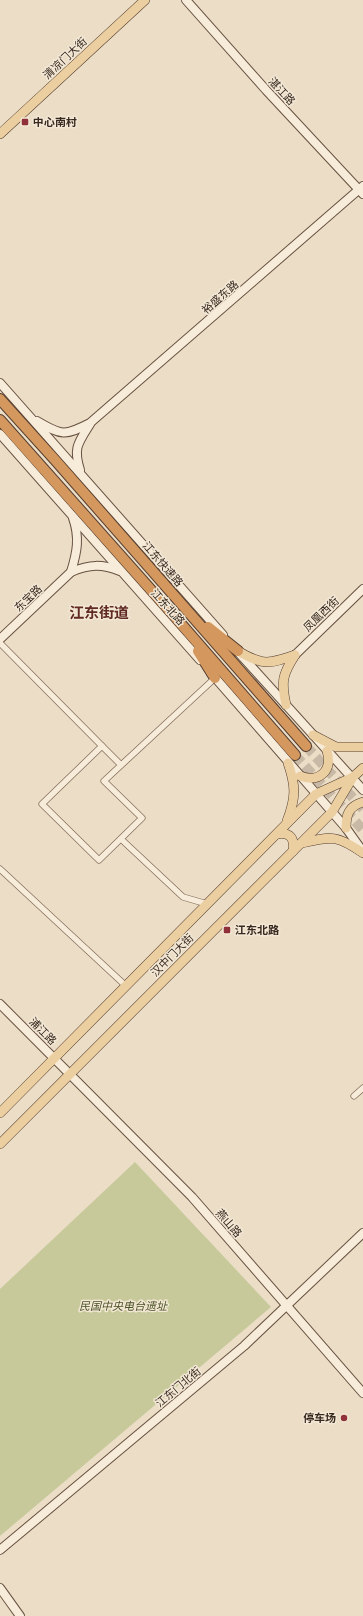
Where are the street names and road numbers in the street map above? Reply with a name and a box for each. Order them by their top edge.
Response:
street label: 清凉门大街 [40,34,91,83]
street label: 湛江路 [265,74,298,109]
street label: 裕盛东路 [199,277,242,317]
street label: 江东快速路 [139,539,186,590]
street label: 东宝路 [11,582,46,615]
street label: 江东北路 [147,586,188,629]
street label: 凤凰西街 [300,594,342,635]
street label: 汉中门大街 [148,931,197,980]
street label: 浦江路 [26,1014,60,1048]
street label: 燕山路 [212,1206,245,1241]
street label: 江东门北街 [152,1364,204,1411]

